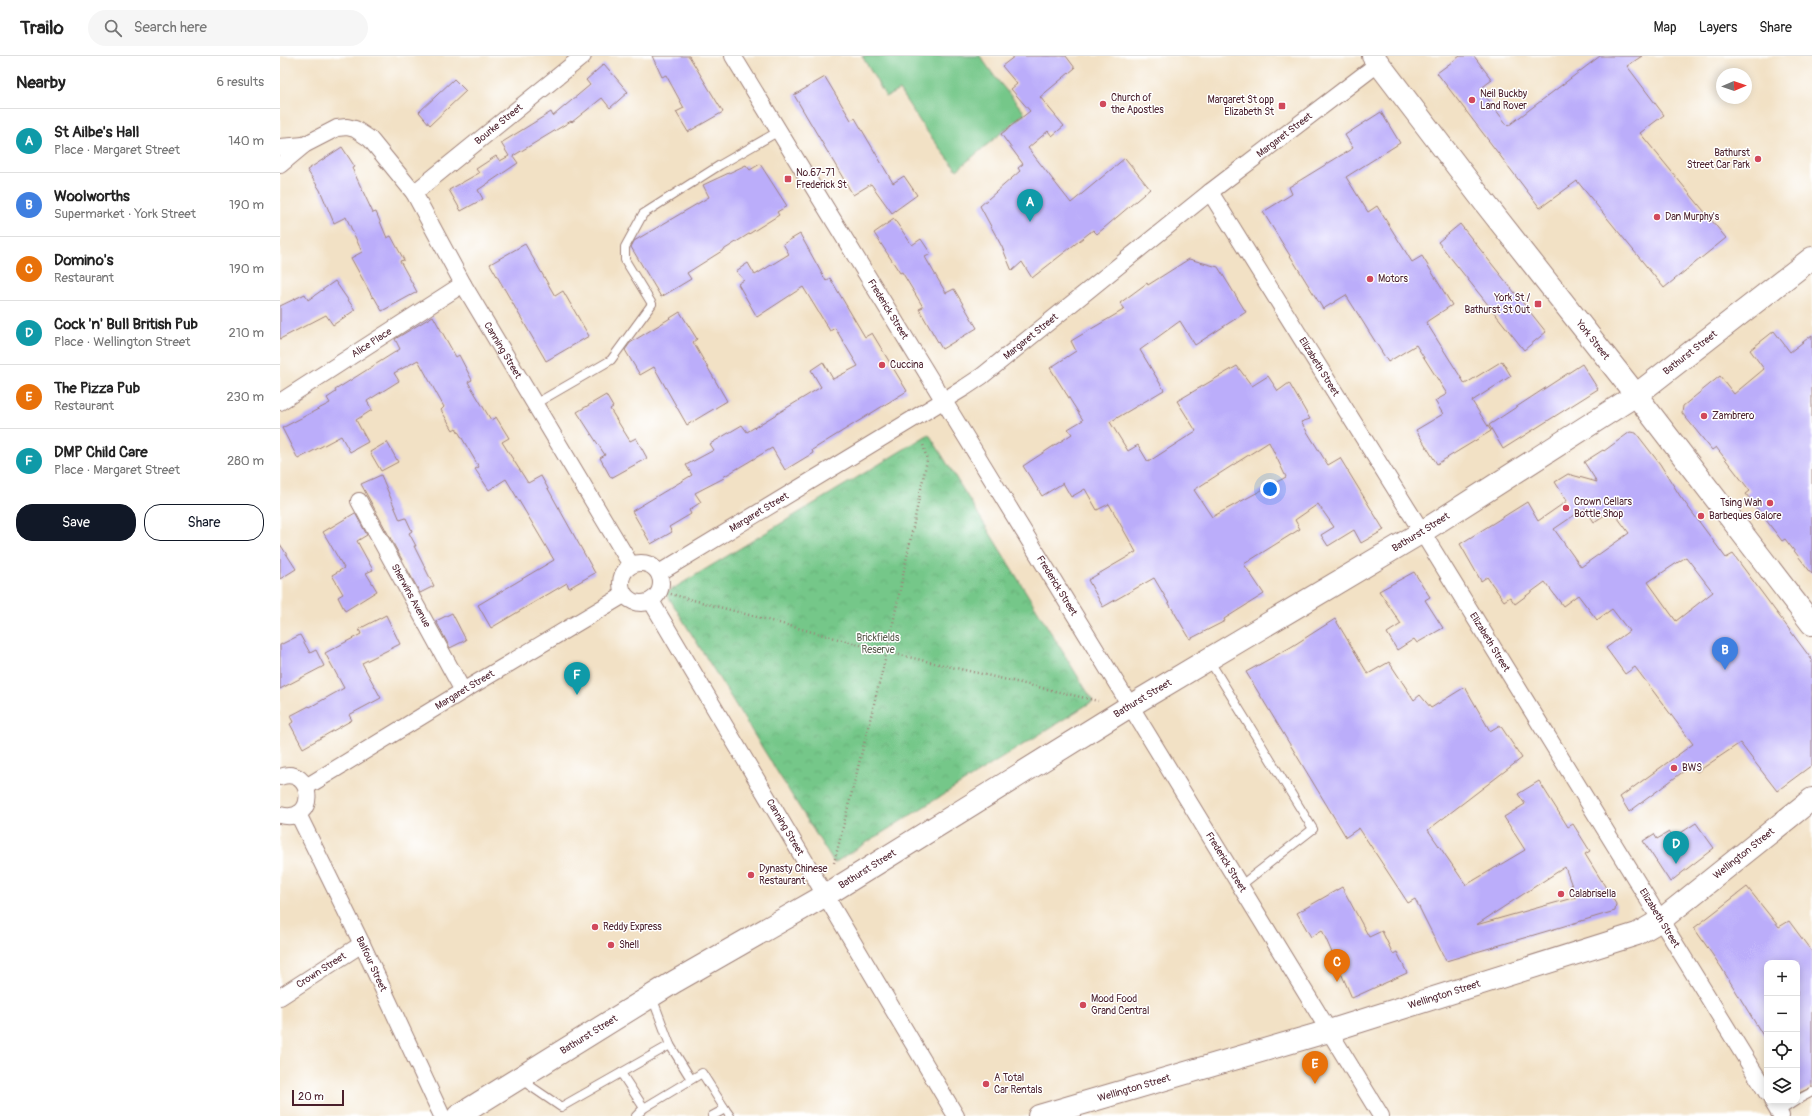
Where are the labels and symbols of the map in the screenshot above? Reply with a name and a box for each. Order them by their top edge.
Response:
north arrow [1716,68,1752,104]
place label: Neil Buckby Land Rover [1480,88,1528,112]
place label: Church of the Apostles [1110,92,1164,116]
place label: Margaret St opp Elizabeth St [1207,94,1275,118]
marker: Neil Buckby Land Rover [1467,95,1477,105]
marker: Church of the Apostles [1098,99,1108,109]
street label: Bourke Street [472,101,526,147]
marker: Margaret St opp Elizabeth St [1277,101,1287,111]
street label: Margaret Street [1254,110,1315,160]
place label: Bathurst Street Car Park [1687,147,1751,171]
marker: Bathurst Street Car Park [1753,154,1763,164]
place label: No.67-71 Frederick St [796,167,848,191]
marker: No.67-71 Frederick St [783,174,793,184]
pin: A [1017,189,1043,222]
place label: Dan Murphy's [1665,211,1720,223]
marker: Dan Murphy's [1652,212,1662,222]
place label: Motors [1378,273,1409,285]
marker: Motors [1365,274,1375,284]
street label: Frederick Street [865,277,911,342]
place label: York St / Bathurst St Out [1465,292,1531,316]
marker: York St / Bathurst St Out [1533,299,1543,309]
street label: Margaret Street [1001,310,1061,362]
street label: York Street [1573,317,1613,363]
street label: Canning Street [481,320,525,382]
street label: Alice Place [349,326,394,360]
street label: Bathurst Street [1661,327,1720,378]
street label: Elizabeth Street [1296,335,1342,399]
place label: Cuccina [890,359,924,371]
marker: Cuccina [877,360,887,370]
place label: Zambrero [1712,410,1755,422]
marker: Zambrero [1699,411,1709,421]
your location [1260,479,1280,499]
street label: Margaret Street [727,489,792,535]
place label: Crown Cellars Bottle Shop [1574,496,1632,520]
place label: Tsing Wah [1720,497,1762,509]
marker: Tsing Wah [1765,498,1775,508]
marker: Crown Cellars Bottle Shop [1561,503,1571,513]
street label: Bathurst Street [1390,509,1453,554]
place label: Barbeques Galore [1709,510,1781,522]
marker: Barbeques Galore [1696,511,1706,521]
street label: Frederick Street [1034,554,1080,619]
street label: Sherwins Avenue [389,562,433,630]
street label: Elizabeth Street [1467,610,1513,675]
park label: Brickfields Reserve [857,632,900,656]
pin: B [1712,637,1738,670]
pin: F [564,662,590,695]
street label: Margaret Street [433,667,497,713]
street label: Bathurst Street [1112,676,1175,721]
place label: BWS [1682,762,1702,774]
marker: BWS [1669,763,1679,773]
street label: Canning Street [764,797,807,859]
street label: Wellington Street [1711,825,1778,882]
street label: Frederick Street [1203,830,1249,895]
pin: D [1663,831,1689,864]
street label: Bathurst Street [836,846,899,892]
place label: Dynasty Chinese Restaurant [759,863,827,887]
marker: Dynasty Chinese Restaurant [746,870,756,880]
street label: Elizabeth Street [1637,886,1683,951]
place label: Calabrisella [1569,888,1616,900]
marker: Calabrisella [1556,889,1566,899]
place label: Reddy Express [603,921,662,933]
marker: Reddy Express [590,922,600,932]
street label: Balfour Street [353,934,390,994]
place label: Shell [619,939,639,951]
marker: Shell [606,940,616,950]
street label: Crown Street [294,949,349,991]
pin: C [1324,949,1350,982]
street label: Wellington Street [1407,977,1483,1012]
place label: Mood Food Grand Central [1091,993,1149,1017]
marker: Mood Food Grand Central [1078,1000,1088,1010]
street label: Bathurst Street [558,1012,621,1057]
pin: E [1302,1051,1328,1084]
place label: A Total Car Rentals [994,1072,1043,1096]
street label: Wellington Street [1096,1072,1173,1104]
marker: A Total Car Rentals [981,1079,991,1089]
scale bar [292,1088,344,1107]

